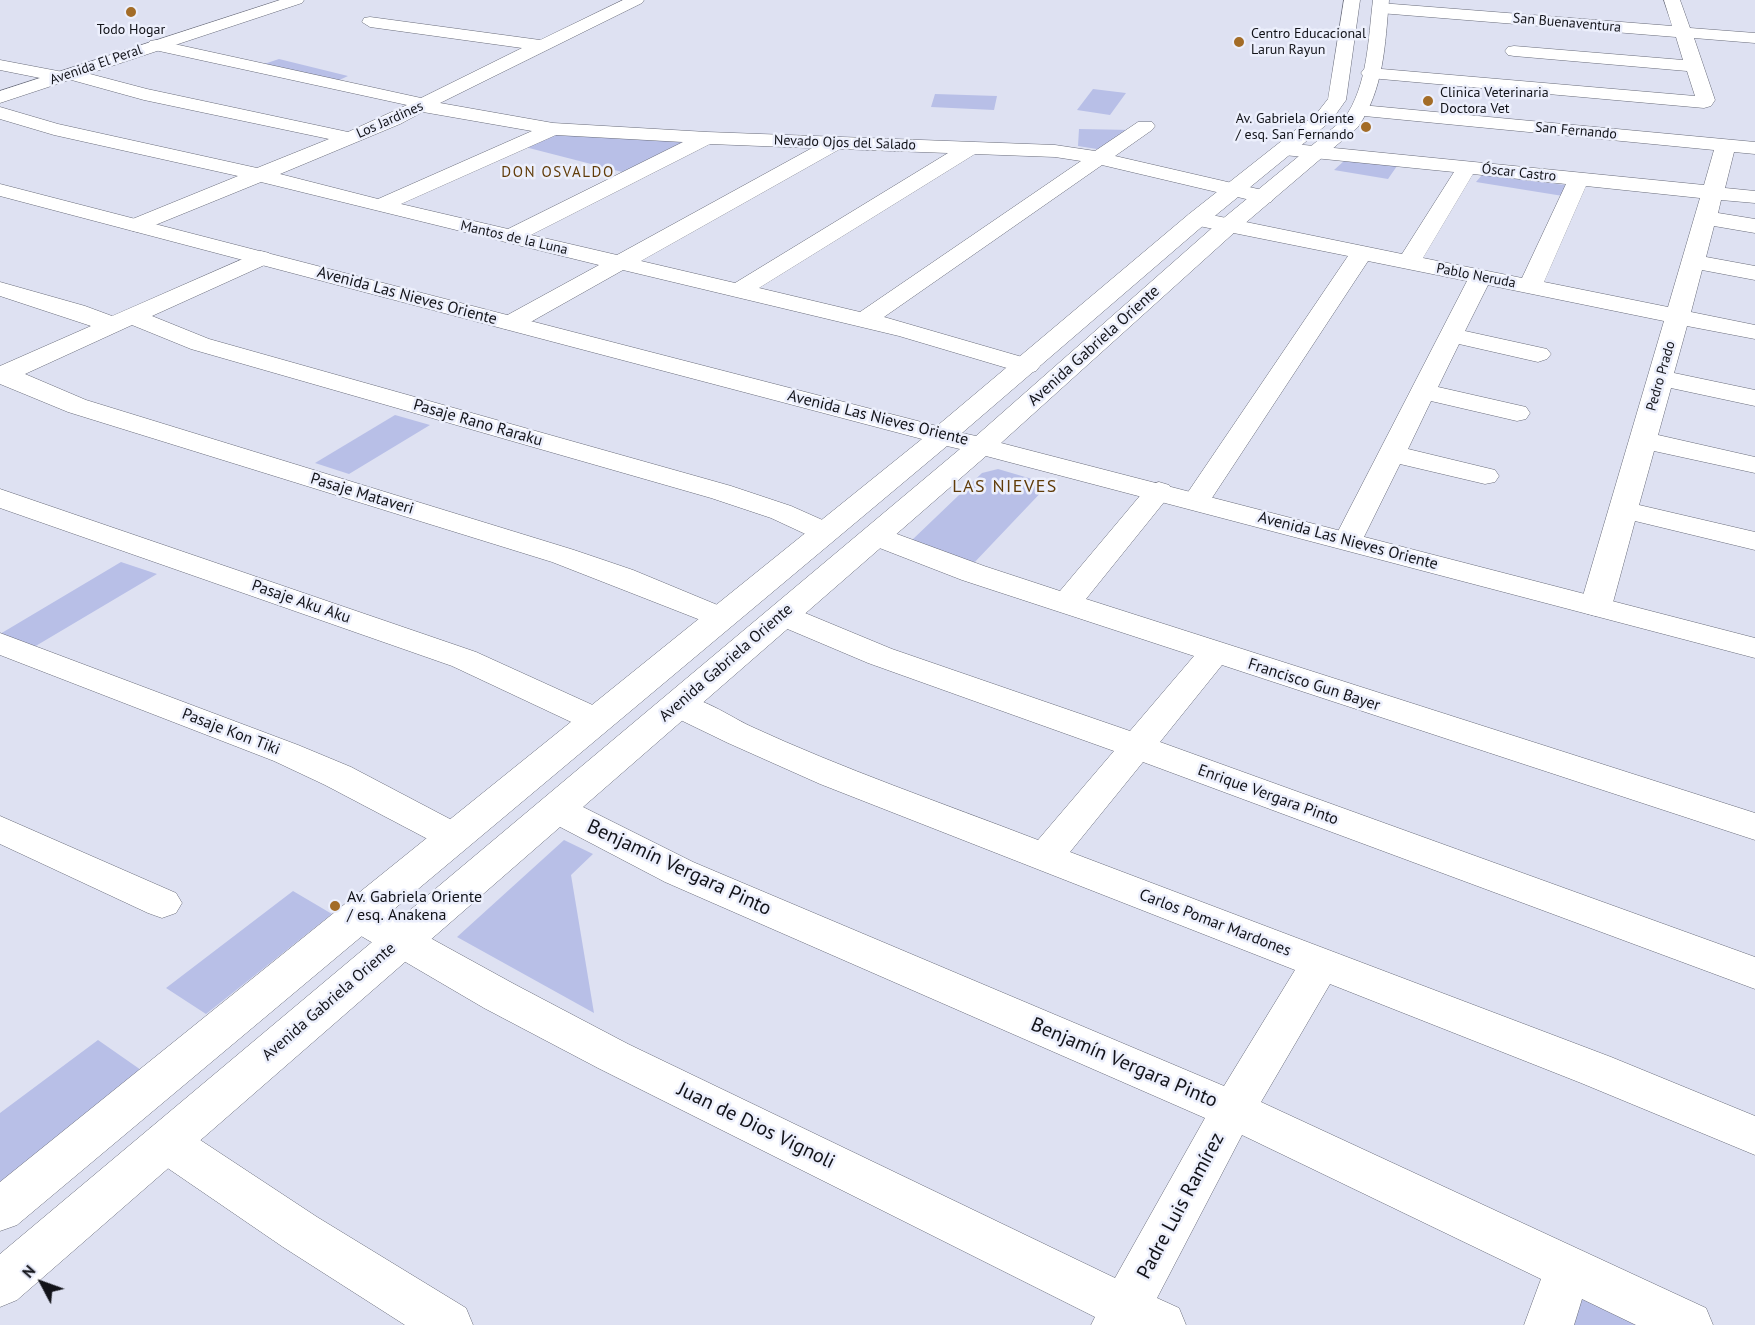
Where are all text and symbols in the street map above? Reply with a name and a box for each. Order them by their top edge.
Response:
marker: Todo Hogar [124,5,138,19]
street label: San Buenaventura [1512,10,1622,36]
place label: Todo Hogar [97,22,165,38]
place label: Centro Educacional Larun Rayun [1251,26,1366,58]
marker: Centro Educacional Larun Rayun [1232,35,1246,49]
street label: Avenida El Peral [48,41,144,89]
place label: Clinica Veterinaria Doctora Vet [1440,85,1549,118]
marker: Clinica Veterinaria Doctora Vet [1421,94,1435,108]
street label: Los Jardines [354,98,426,142]
place label: Av. Gabriela Oriente / esq. San Fernando [1236,111,1354,144]
street label: San Fernando [1534,119,1618,143]
marker: Av. Gabriela Oriente / esq. San Fernando [1359,120,1373,134]
street label: Nevado Ojos del Salado [774,132,916,154]
street label: Óscar Castro [1481,161,1557,185]
district label: DON OSVALDO [501,164,615,182]
street label: Mantos de la Luna [459,217,569,259]
street label: Pablo Neruda [1435,260,1517,292]
street label: Avenida Las Nieves Oriente [315,263,499,329]
street label: Avenida Gabriela Oriente [1024,282,1164,410]
street label: Pedro Prado [1643,339,1679,413]
street label: Avenida Las Nieves Oriente [786,386,970,450]
street label: Pasaje Rano Raraku [411,395,545,451]
street label: Pasaje Mataveri [308,469,416,519]
district label: LAS NIEVES [952,476,1058,498]
street label: Avenida Las Nieves Oriente [1256,508,1440,574]
street label: Pasaje Aku Aku [249,576,353,628]
street label: Avenida Gabriela Oriente [655,600,797,726]
street label: Francisco Gun Bayer [1245,655,1383,715]
street label: Pasaje Kon Tiki [179,705,283,759]
street label: Enrique Vergara Pinto [1195,761,1341,829]
street label: Benjamín Vergara Pinto [583,815,775,921]
street label: Carlos Pomar Mardones [1136,885,1294,961]
place label: Av. Gabriela Oriente / esq. Anakena [347,887,482,925]
marker: Av. Gabriela Oriente / esq. Anakena [328,899,342,913]
street label: Avenida Gabriela Oriente [258,939,400,1065]
street label: Benjamín Vergara Pinto [1027,1013,1221,1113]
street label: Juan de Dios Vignoli [673,1077,839,1175]
street label: Padre Luis Ramírez [1132,1129,1230,1283]
north arrow [12,1253,72,1313]
text: N [17,1261,39,1282]

